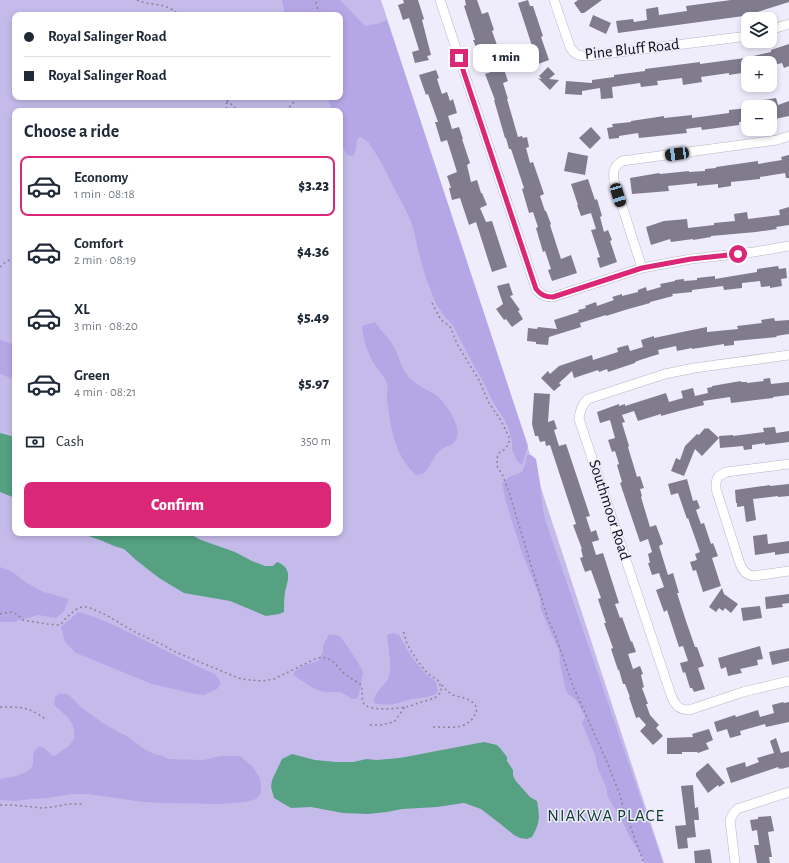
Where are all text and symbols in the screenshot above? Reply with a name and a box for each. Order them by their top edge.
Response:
map controls [741,12,777,136]
button: layers [741,12,777,48]
text: Royal Salinger Road [48,29,167,44]
street label: Pine Bluff Road [584,36,680,62]
callout: 1 min [473,44,539,72]
route end [450,49,468,67]
text: 1 min [492,51,520,64]
button: + [741,56,777,92]
text: Royal Salinger Road [48,68,167,83]
button: − [741,100,777,136]
text: Choose a ride [24,123,119,141]
car [664,146,690,162]
icon: car [26,168,62,204]
text: Economy [74,170,128,185]
text: $3.23 [298,178,329,193]
car [609,182,627,208]
text: 1 min · 08:18 [74,188,135,201]
icon: car [26,234,62,270]
text: Comfort [74,236,123,251]
text: $4.36 [297,244,329,259]
route start [729,245,747,263]
text: 2 min · 08:19 [74,254,136,267]
icon: car [26,300,62,336]
text: XL [74,302,90,317]
text: $5.49 [297,310,329,325]
text: 3 min · 08:20 [74,320,138,333]
icon: car [26,366,62,402]
text: Green [74,368,110,383]
text: $5.97 [298,376,329,391]
text: 4 min · 08:21 [74,386,136,399]
icon: cash [24,431,46,453]
text: Cash [56,434,84,449]
text: 350 m [301,435,331,448]
street label: Southmoor Road [586,458,634,562]
button: Confirm [24,482,331,528]
district label: NIAKWA PLACE [547,807,665,824]

